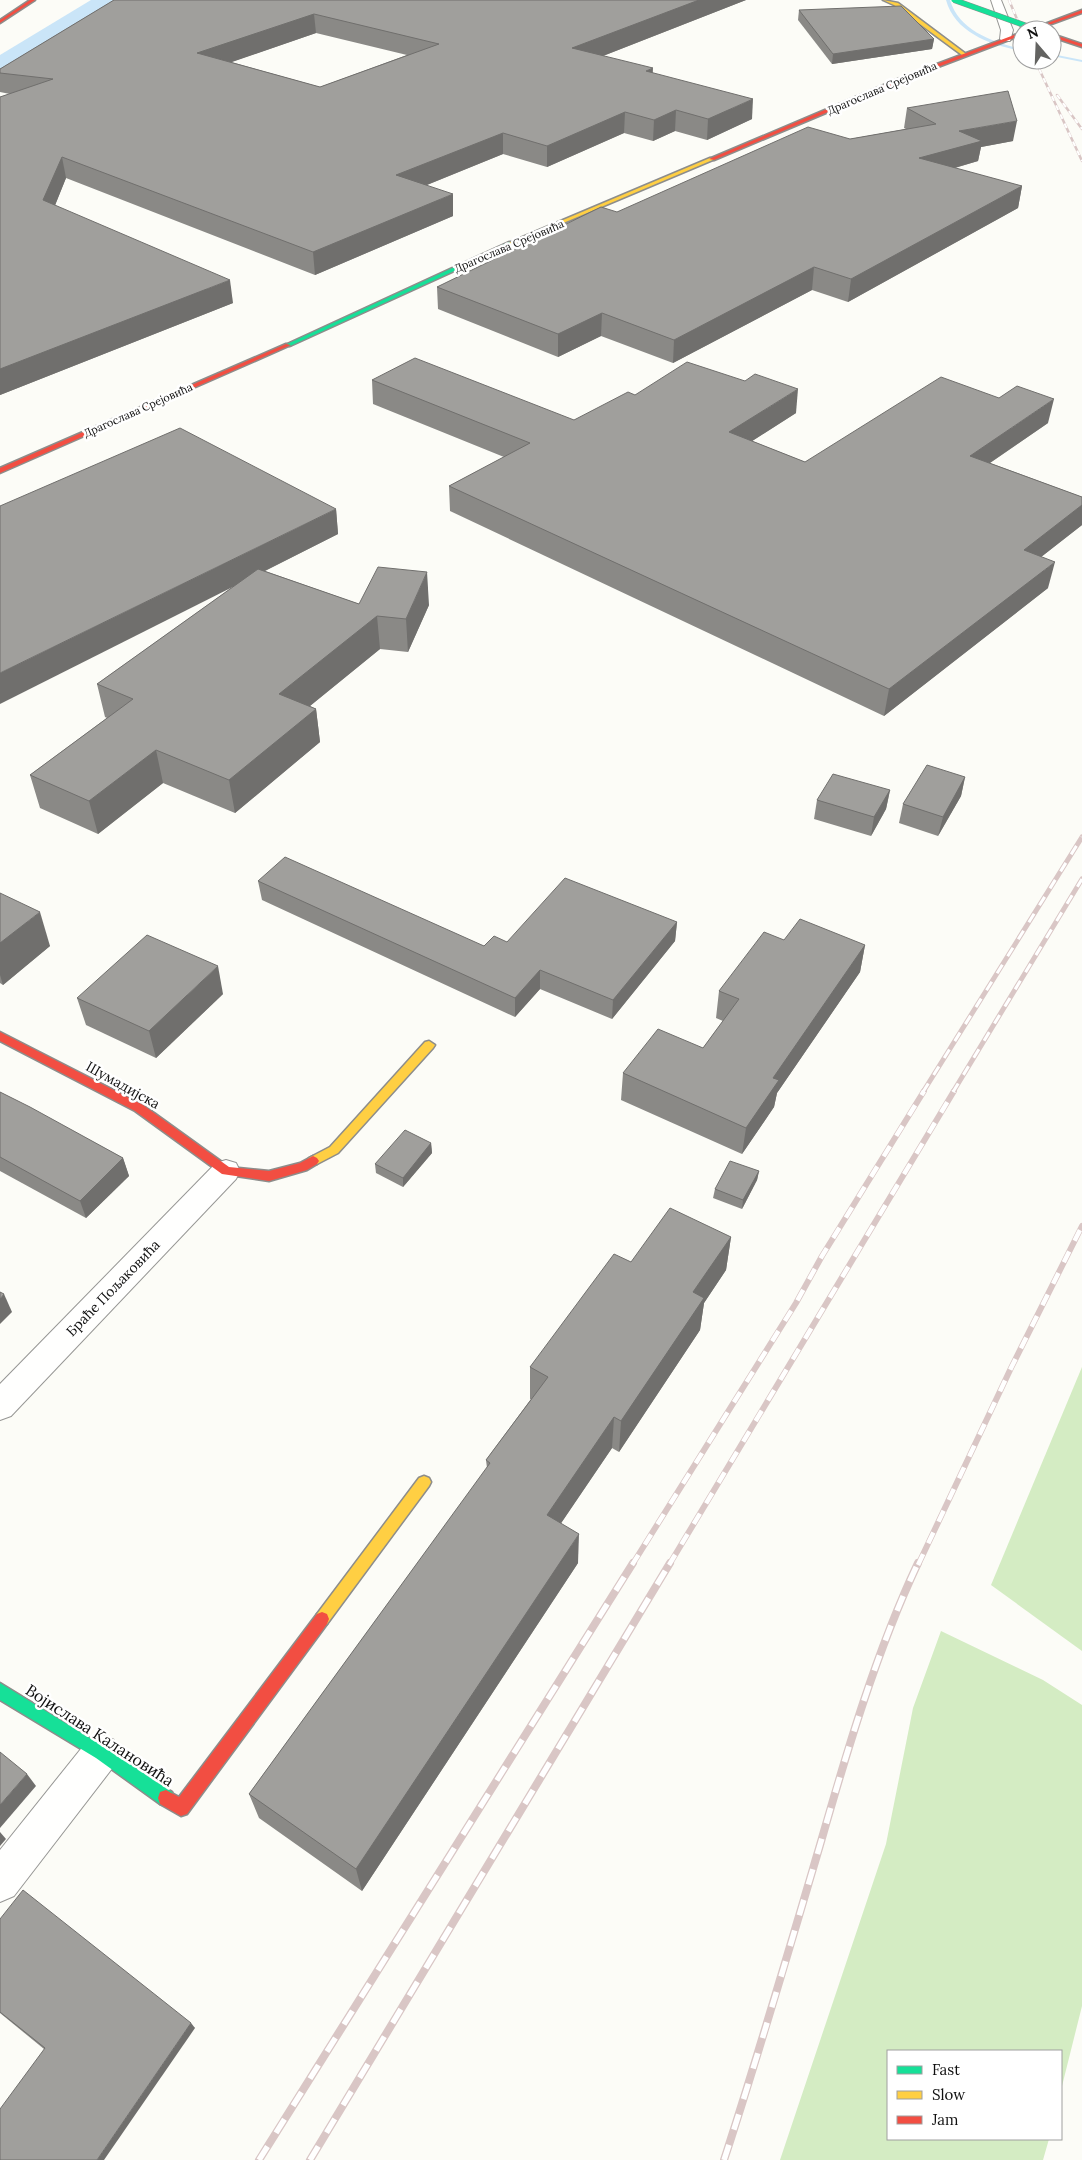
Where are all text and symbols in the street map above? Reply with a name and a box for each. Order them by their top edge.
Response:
north arrow [1012,20,1062,70]
text: N [1025,22,1041,43]
street label: Драгослава Срејовића [825,58,939,117]
street label: Драгослава Срејовића [452,216,566,275]
street label: Драгослава Срејовића [81,380,195,440]
street label: Шумадијска [83,1057,163,1113]
street label: Браће Пољаковића [62,1236,164,1340]
street label: Војислава Калановића [22,1680,178,1790]
legend [887,2050,1062,2140]
text: Fast [932,2060,960,2079]
text: Slow [932,2085,965,2104]
text: Jam [931,2110,959,2129]

